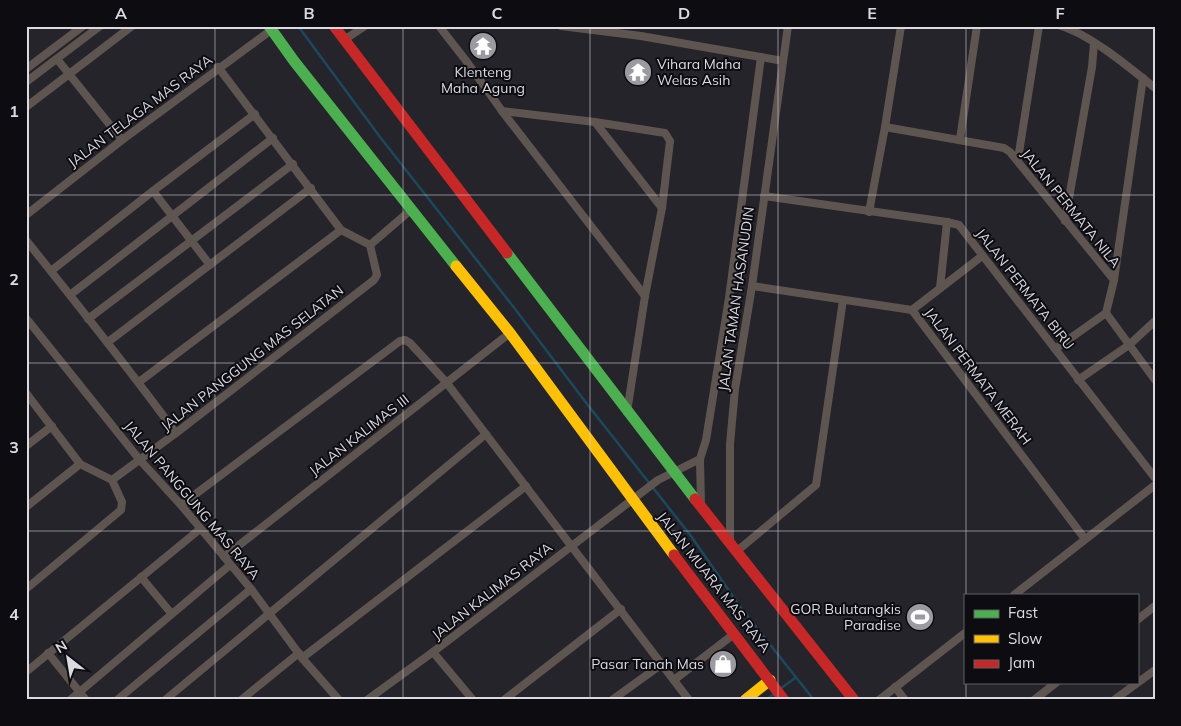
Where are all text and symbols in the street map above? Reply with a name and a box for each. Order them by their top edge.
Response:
text: A [115,3,127,23]
text: B [303,3,315,23]
text: C [492,3,503,23]
text: D [678,3,690,23]
text: E [867,3,877,23]
text: F [1055,3,1065,23]
temple icon: Klenteng Maha Agung [468,31,498,61]
street label: JALAN TELAGA MAS RAYA [64,50,216,171]
place label: Vihara Maha Welas Asih [657,55,741,89]
temple icon: Vihara Maha Welas Asih [623,57,653,87]
place label: Klenteng Maha Agung [441,63,525,97]
text: 1 [9,101,19,121]
street label: JALAN PERMATA NILA [1017,145,1125,272]
street label: JALAN TAMAN HASANUDIN [714,206,758,392]
street label: JALAN PERMATA BIRU [972,225,1078,353]
text: 2 [9,269,19,289]
street label: JALAN PANGGUNG MAS SELATAN [157,281,347,435]
street label: JALAN PERMATA MERAH [921,304,1035,448]
street label: JALAN KALIMAS III [305,390,413,480]
street label: JALAN PANGGUNG MAS RAYA [120,417,264,584]
text: 3 [9,437,19,457]
street label: JALAN MUARA MAS RAYA [653,508,775,657]
street label: JALAN KALIMAS RAYA [428,538,556,644]
legend [964,594,1138,684]
place label: GOR Bulutangkis Paradise [790,600,901,634]
sports icon: GOR Bulutangkis Paradise [905,602,935,632]
text: Fast [1008,603,1038,622]
text: 4 [9,604,19,624]
text: Slow [1008,629,1042,648]
north arrow [42,634,92,684]
text: N [52,636,70,657]
shop icon: Pasar Tanah Mas [708,649,738,679]
text: Jam [1008,653,1035,672]
place label: Pasar Tanah Mas [591,655,704,673]

